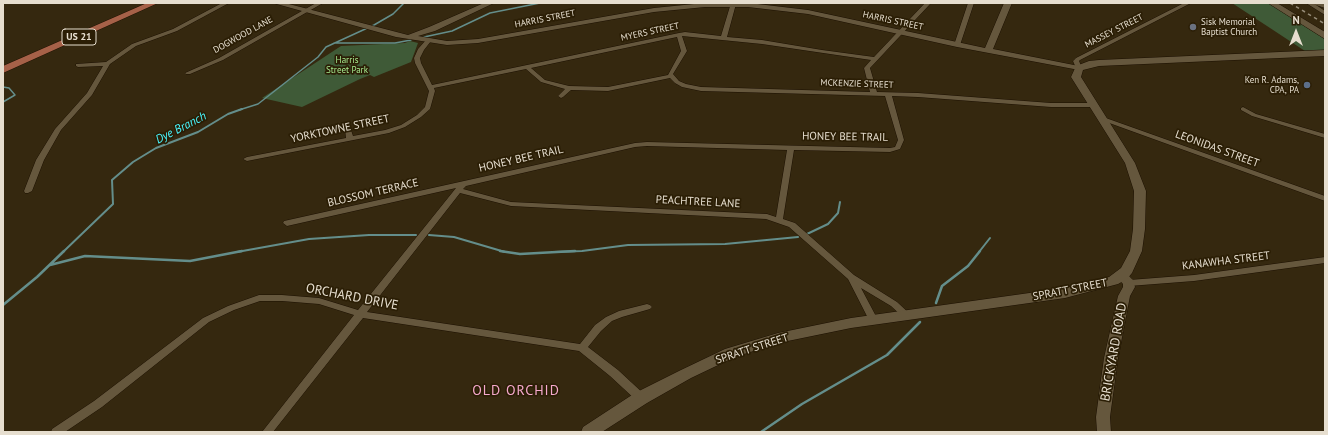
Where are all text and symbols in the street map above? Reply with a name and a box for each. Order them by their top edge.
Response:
street label: HARRIS STREET [514,8,576,30]
street label: HARRIS STREET [862,9,924,33]
street label: MASSEY STREET [1083,12,1145,50]
north arrow [1276,12,1316,52]
text: N [1292,13,1300,27]
street label: DOGWOOD LANE [211,14,275,56]
place label: Sisk Memorial Baptist Church [1201,17,1257,38]
street label: MYERS STREET [620,21,680,43]
marker: Sisk Memorial Baptist Church [1188,22,1198,32]
road number: US 21 [62,29,96,45]
park label: Harris Street Park [326,55,368,76]
place label: Ken R. Adams, CPA, PA [1245,75,1299,96]
street label: MCKENZIE STREET [820,77,894,91]
marker: Ken R. Adams, CPA, PA [1302,80,1312,90]
water label: Dye Branch [153,109,209,147]
street label: YORKTOWNE STREET [289,112,391,146]
street label: LEONIDAS STREET [1173,128,1261,170]
street label: HONEY BEE TRAIL [802,130,888,144]
street label: HONEY BEE TRAIL [478,143,564,175]
street label: BLOSSOM TERRACE [326,176,420,210]
street label: PEACHTREE LANE [655,193,741,211]
street label: KANAWHA STREET [1181,249,1271,273]
street label: SPRATT STREET [1032,276,1108,304]
street label: ORCHARD DRIVE [304,280,400,314]
street label: BRICKYARD ROAD [1098,302,1130,402]
street label: SPRATT STREET [714,331,790,367]
district label: OLD ORCHID [472,383,560,399]

